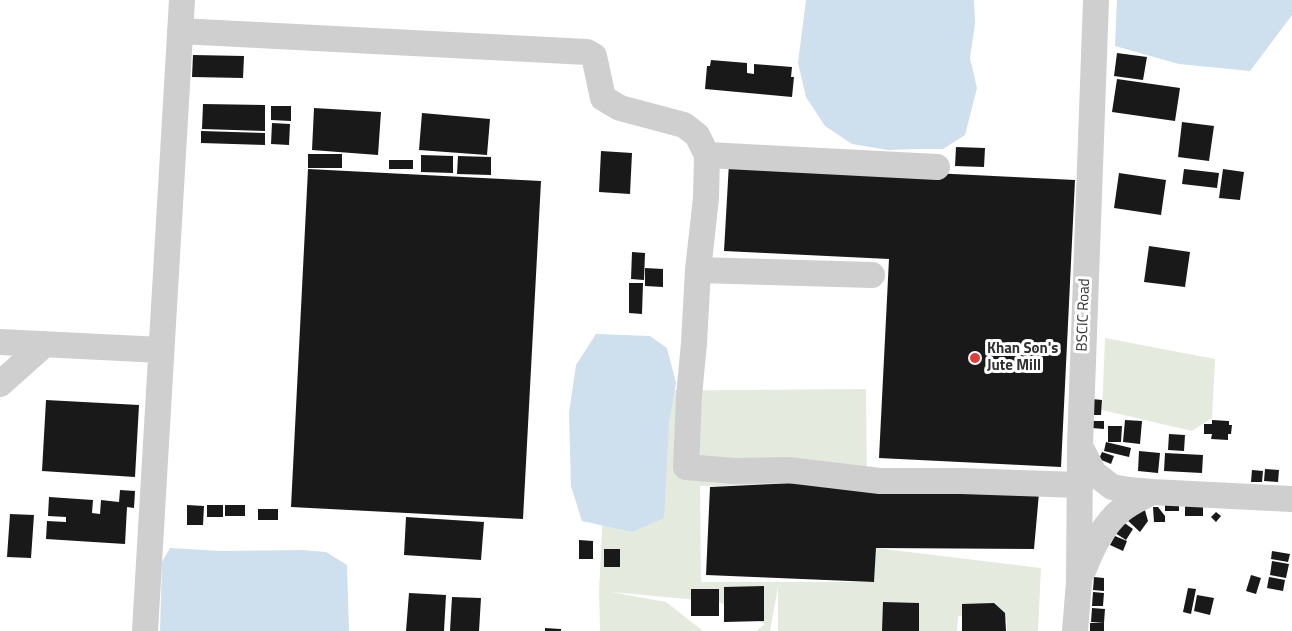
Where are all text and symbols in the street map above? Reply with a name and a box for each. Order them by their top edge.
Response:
street label: BSCIC Road [1074,278,1094,352]
place label: Khan Son's Jute Mill [987,340,1058,375]
marker: Khan Son's Jute Mill [968,351,982,365]

